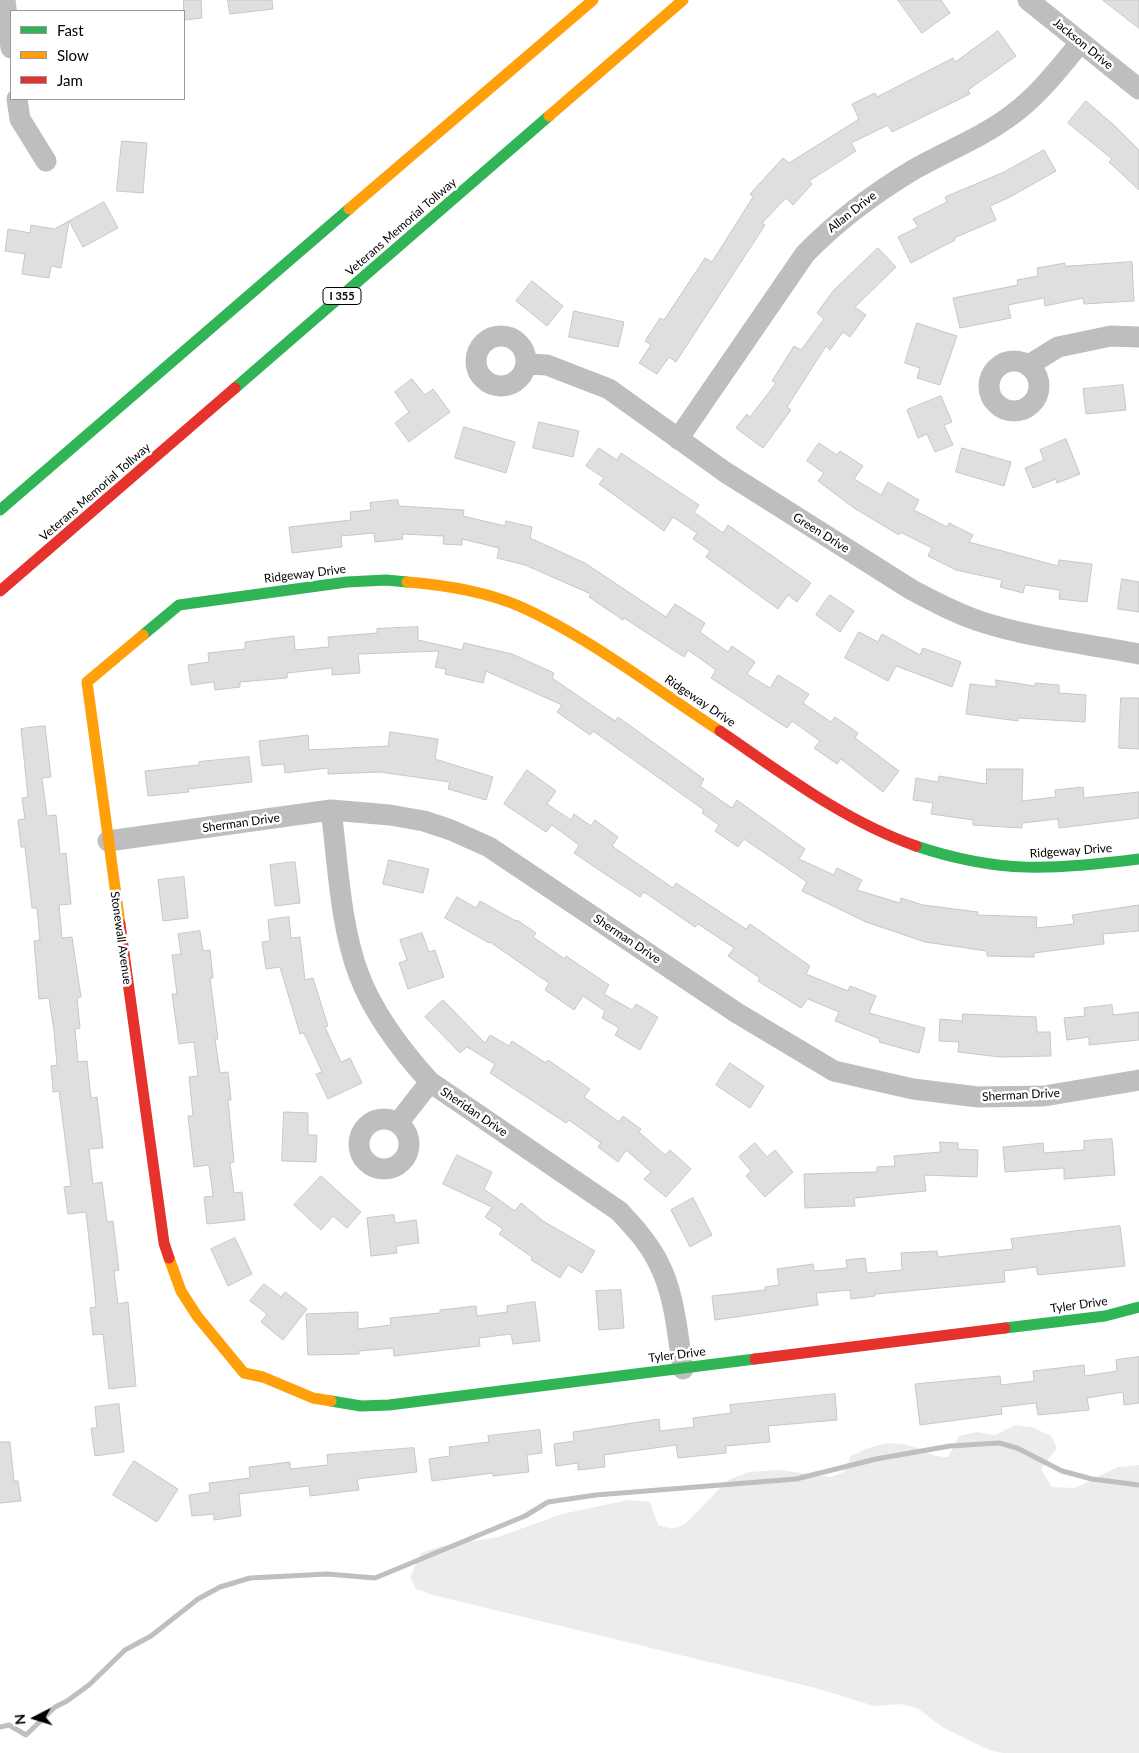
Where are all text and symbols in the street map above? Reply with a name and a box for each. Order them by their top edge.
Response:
legend [10,10,185,100]
street label: Jackson Drive [1050,15,1116,73]
text: Fast [57,21,84,39]
text: Slow [57,46,89,64]
text: Jam [57,71,83,89]
street label: Veterans Memorial Tollway [343,175,459,279]
street label: Allan Drive [825,188,879,236]
road number: I 355 [323,288,361,304]
street label: Veterans Memorial Tollway [37,440,153,544]
street label: Green Drive [790,510,852,556]
street label: Ridgeway Drive [263,562,347,586]
street label: Ridgeway Drive [662,672,738,730]
street label: Sherman Drive [201,810,281,836]
street label: Ridgeway Drive [1029,841,1113,861]
street label: Stonewall Avenue [107,890,135,986]
street label: Sherman Drive [591,911,663,967]
street label: Sheridan Drive [438,1084,510,1140]
street label: Sherman Drive [982,1086,1060,1104]
street label: Tyler Drive [1050,1294,1108,1316]
street label: Tyler Drive [648,1344,706,1366]
north arrow [10,1693,60,1743]
text: N [11,1713,28,1725]

